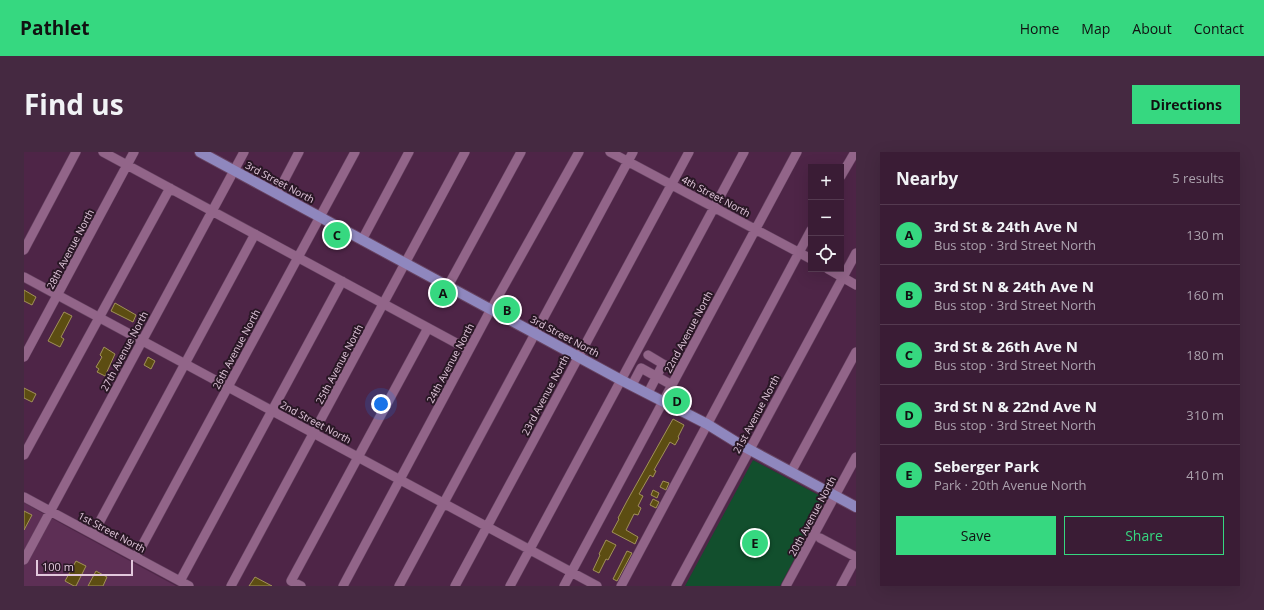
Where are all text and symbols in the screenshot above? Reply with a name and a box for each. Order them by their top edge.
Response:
text: Pathlet [20,15,89,41]
text: Home [1020,19,1059,38]
text: Map [1081,19,1110,38]
text: About [1132,19,1172,38]
text: Contact [1194,19,1244,38]
text: Find us [24,85,124,123]
button: Directions [1132,85,1240,124]
street label: 3rd Street North [243,158,317,206]
map controls [808,164,844,272]
button: + [808,164,844,200]
text: Nearby [896,167,958,190]
text: 5 results [1172,169,1224,187]
street label: 4th Street North [679,172,753,220]
button: − [808,200,844,236]
street label: 28th Avenue North [43,207,97,291]
text: 3rd St & 24th Ave N [934,216,1078,236]
pin: C [324,220,350,250]
text: A [905,226,913,244]
text: 130 m [1186,226,1224,244]
button: locate [808,236,844,272]
text: Bus stop · 3rd Street North [934,236,1096,254]
text: 3rd St N & 24th Ave N [934,276,1094,296]
pin: A [430,278,456,308]
text: B [905,286,913,304]
text: 160 m [1186,286,1224,304]
street label: 22nd Avenue North [660,289,716,375]
pin: B [494,295,520,325]
text: Bus stop · 3rd Street North [934,296,1096,314]
street label: 26th Avenue North [209,307,263,391]
street label: 27th Avenue North [97,309,151,393]
street label: 3rd Street North [528,312,602,360]
street label: 24th Avenue North [423,321,477,405]
street label: 25th Avenue North [312,322,366,406]
text: 3rd St & 26th Ave N [934,336,1078,356]
text: C [905,346,913,364]
text: 180 m [1186,346,1224,364]
street label: 23rd Avenue North [518,352,572,438]
text: Bus stop · 3rd Street North [934,356,1096,374]
street label: 21st Avenue North [729,372,783,456]
pin: D [664,386,690,416]
your location [371,394,391,414]
text: 3rd St N & 22nd Ave N [934,396,1097,416]
street label: 2nd Street North [278,397,354,447]
text: D [904,406,914,424]
text: 310 m [1186,406,1224,424]
text: Bus stop · 3rd Street North [934,416,1096,434]
text: Seberger Park [934,456,1039,476]
text: E [905,466,913,484]
text: 410 m [1186,466,1224,484]
street label: 20th Avenue North [785,474,839,558]
text: Park · 20th Avenue North [934,476,1086,494]
street label: 1st Street North [76,508,148,556]
button: Save [896,516,1056,555]
button: Share [1064,516,1224,555]
pin: E [742,528,768,558]
scale bar [36,558,133,577]
text: 100 m [42,559,74,574]

